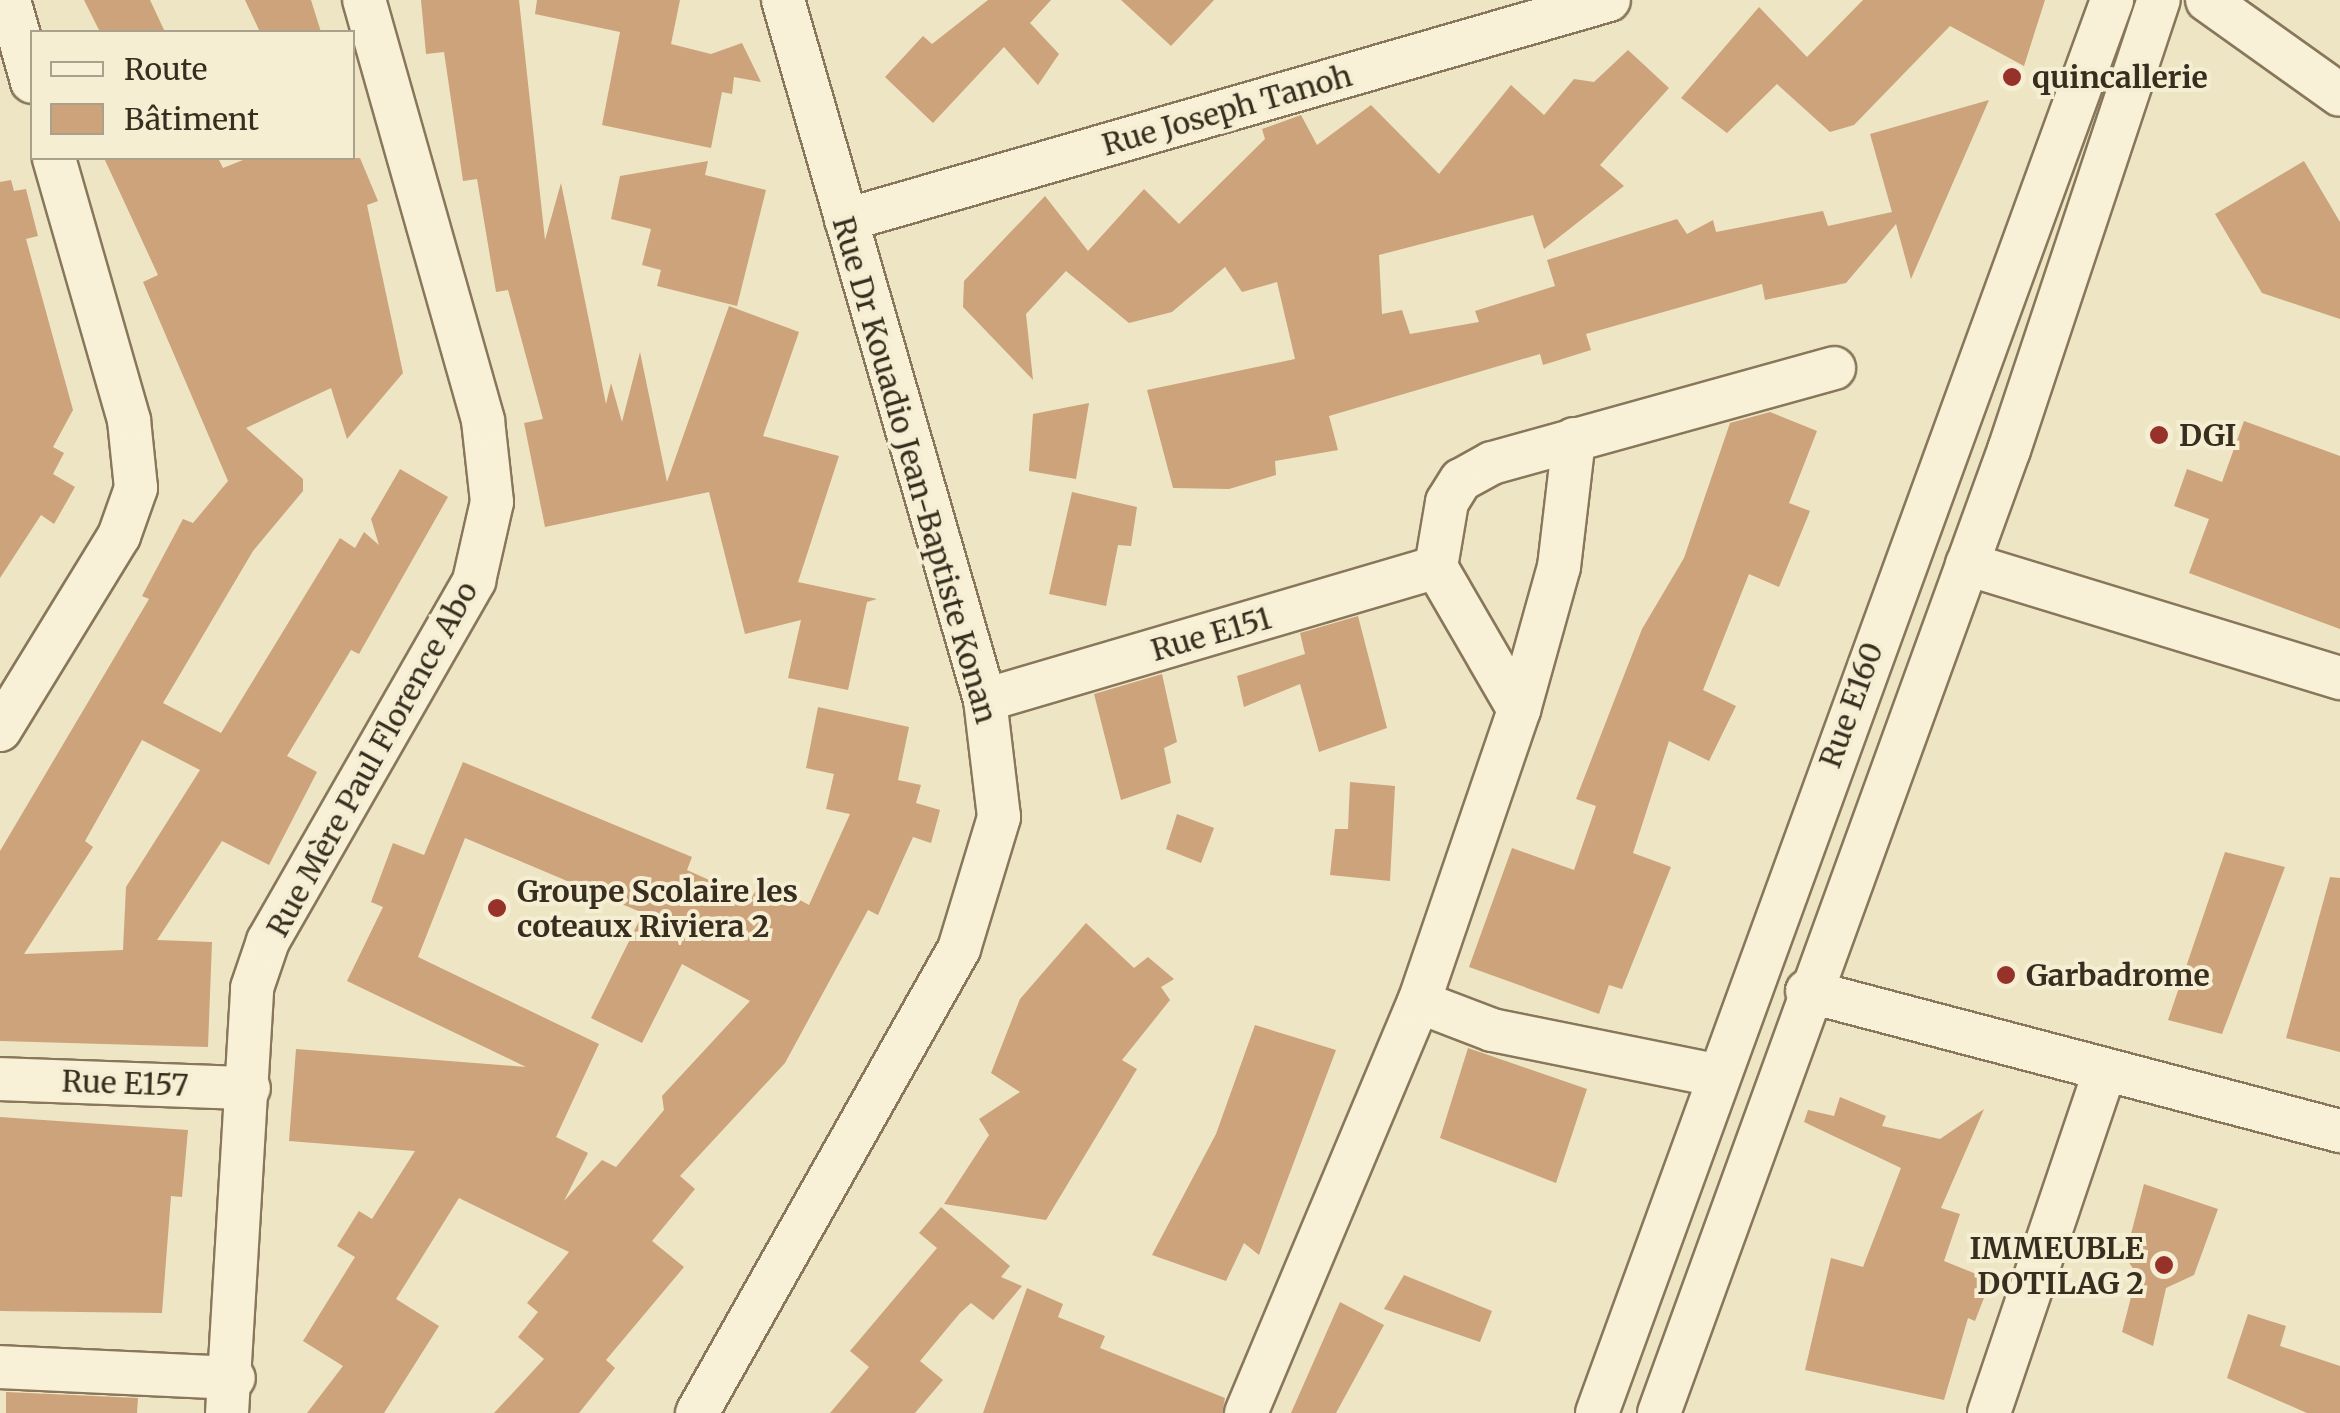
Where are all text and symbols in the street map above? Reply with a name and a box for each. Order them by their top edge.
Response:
legend [30,30,355,160]
text: Route [124,50,207,88]
street label: Rue Joseph Tanoh [1098,57,1356,163]
place label: quincallerie [2032,59,2208,95]
marker: quincallerie [2001,66,2023,88]
text: Bâtiment [124,100,259,138]
street label: Rue Dr Kouadio Jean-Baptiste Konan [825,213,1005,727]
place label: DGI [2179,417,2237,453]
marker: DGI [2148,424,2170,446]
street label: Rue Mère Paul Florence Abo [259,575,485,943]
street label: Rue E151 [1147,600,1275,668]
street label: Rue E160 [1812,637,1890,773]
place label: Groupe Scolaire les coteaux Riviera 2 [517,873,798,944]
marker: Groupe Scolaire les coteaux Riviera 2 [486,897,508,919]
place label: Garbadrome [2026,957,2210,993]
marker: Garbadrome [1995,964,2017,986]
street label: Rue E157 [61,1063,189,1103]
place label: IMMEUBLE DOTILAG 2 [1969,1230,2144,1300]
marker: IMMEUBLE DOTILAG 2 [2153,1254,2175,1276]

